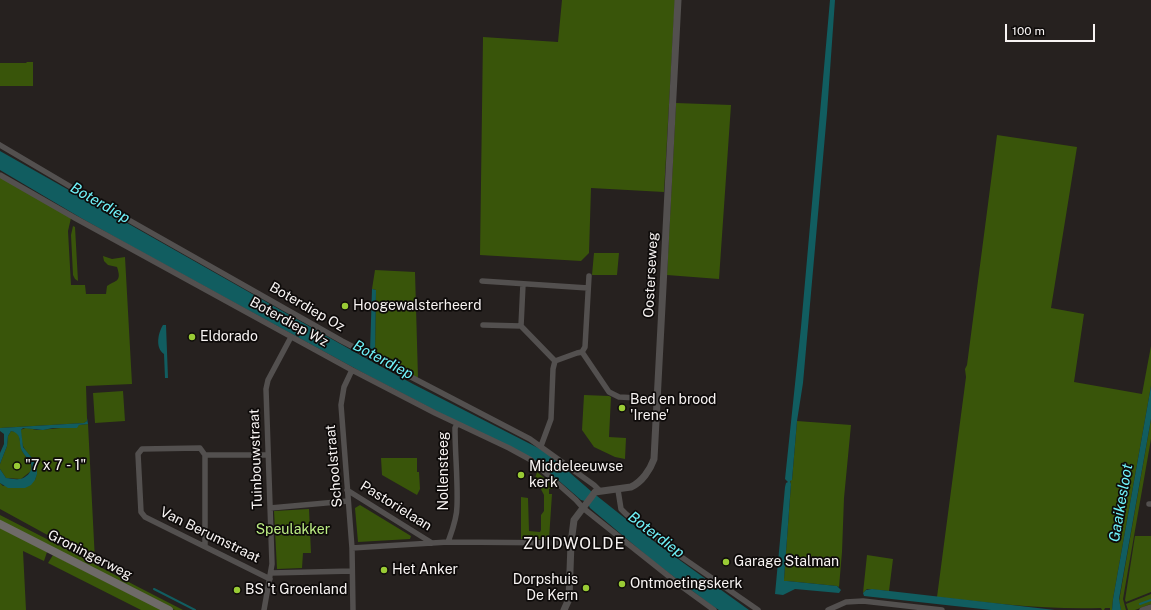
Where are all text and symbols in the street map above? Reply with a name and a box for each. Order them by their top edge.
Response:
scale bar [1007,16,1097,42]
text: 100 m [1012,24,1045,38]
water label: Boterdiep [67,179,133,227]
street label: Oosterseweg [640,232,662,318]
street label: Boterdiep Oz [266,279,348,335]
street label: Boterdiep Wz [247,294,331,350]
place label: Hoogewalsterheerd [353,298,481,314]
marker: Hoogewalsterheerd [340,301,350,311]
place label: Eldorado [200,329,258,345]
marker: Eldorado [187,332,197,342]
water label: Boterdiep [350,337,416,383]
place label: Bed en brood 'Irene' [630,392,716,424]
marker: Bed en brood 'Irene' [617,403,627,413]
street label: Tuinbouwstraat [246,408,266,510]
street label: Schoolstraat [322,424,346,508]
street label: Nollensteeg [436,432,452,510]
place label: "7 x 7 - 1" [25,458,86,474]
place label: Middeleeuwse kerk [529,459,623,492]
marker: "7 x 7 - 1" [12,461,22,471]
water label: Gaaikesloot [1105,462,1137,544]
marker: Middeleeuwse kerk [516,470,526,480]
street label: Pastorielaan [357,477,435,535]
street label: Van Berumstraat [157,503,263,567]
water label: Boterdiep [624,508,688,562]
park label: Speulakker [256,522,330,538]
street label: Groningerweg [45,526,135,584]
district label: ZUIDWOLDE [523,534,625,554]
place label: Garage Stalman [734,554,839,570]
marker: Garage Stalman [721,557,731,567]
place label: Het Anker [392,562,458,578]
marker: Het Anker [379,565,389,575]
place label: Dorpshuis De Kern [513,572,578,604]
place label: Ontmoetingskerk [630,576,742,592]
marker: Ontmoetingskerk [617,579,627,589]
place label: BS 't Groenland [245,582,347,598]
marker: Dorpshuis De Kern [581,583,591,593]
marker: BS 't Groenland [232,585,242,595]

